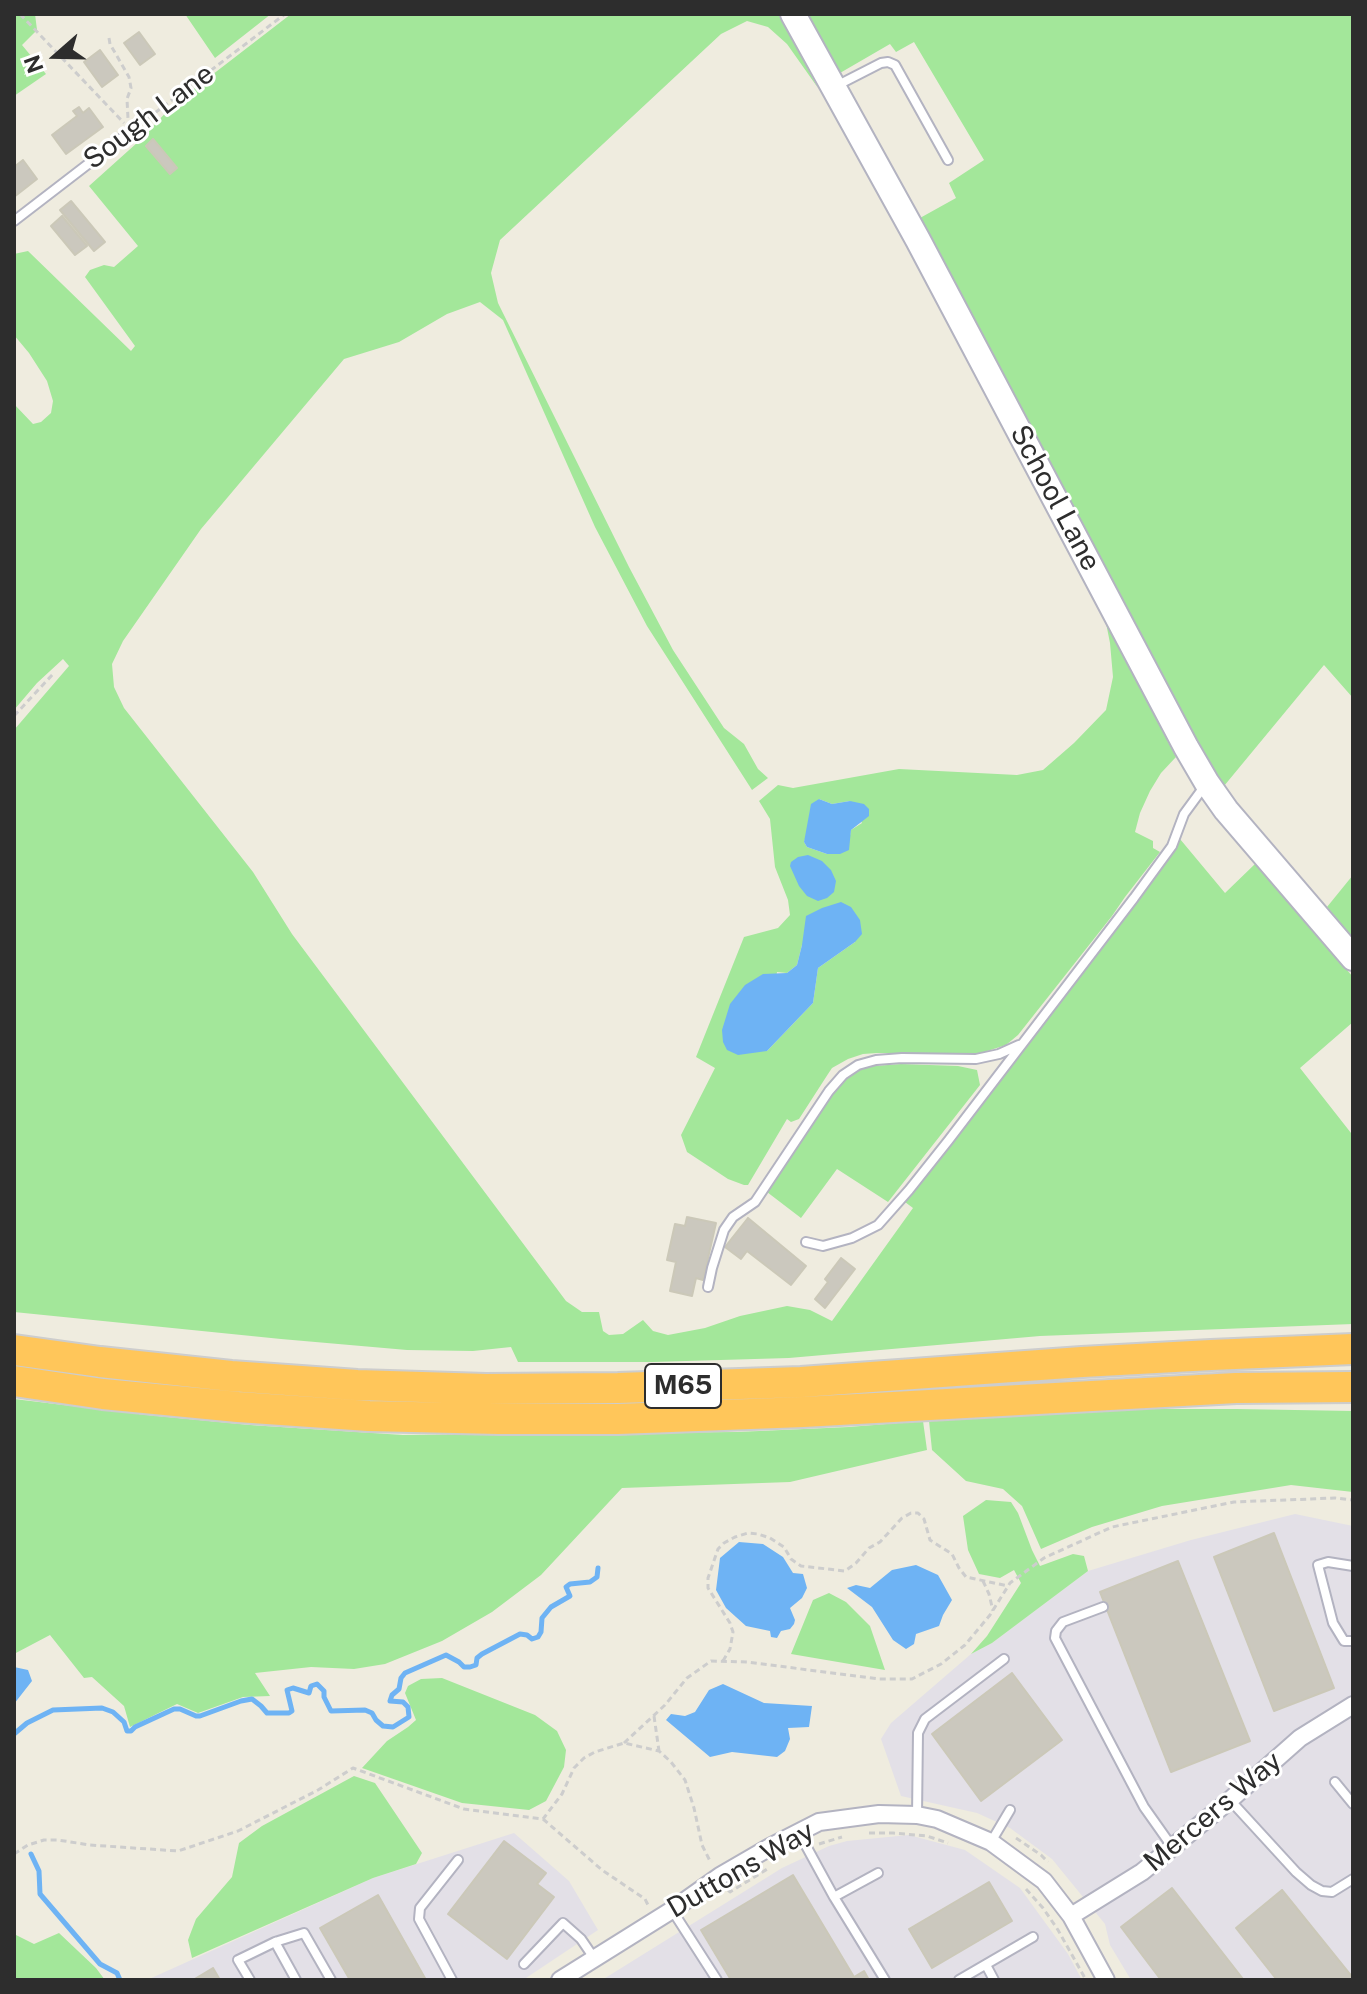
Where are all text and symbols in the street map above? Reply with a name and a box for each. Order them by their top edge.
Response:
north arrow [16,16,96,96]
text: N [18,52,49,77]
street label: Sough Lane [77,57,221,177]
street label: School Lane [1003,419,1107,577]
road number: M65 [645,1364,721,1408]
street label: Mercers Way [1137,1745,1289,1879]
street label: Duttons Way [662,1814,820,1926]

